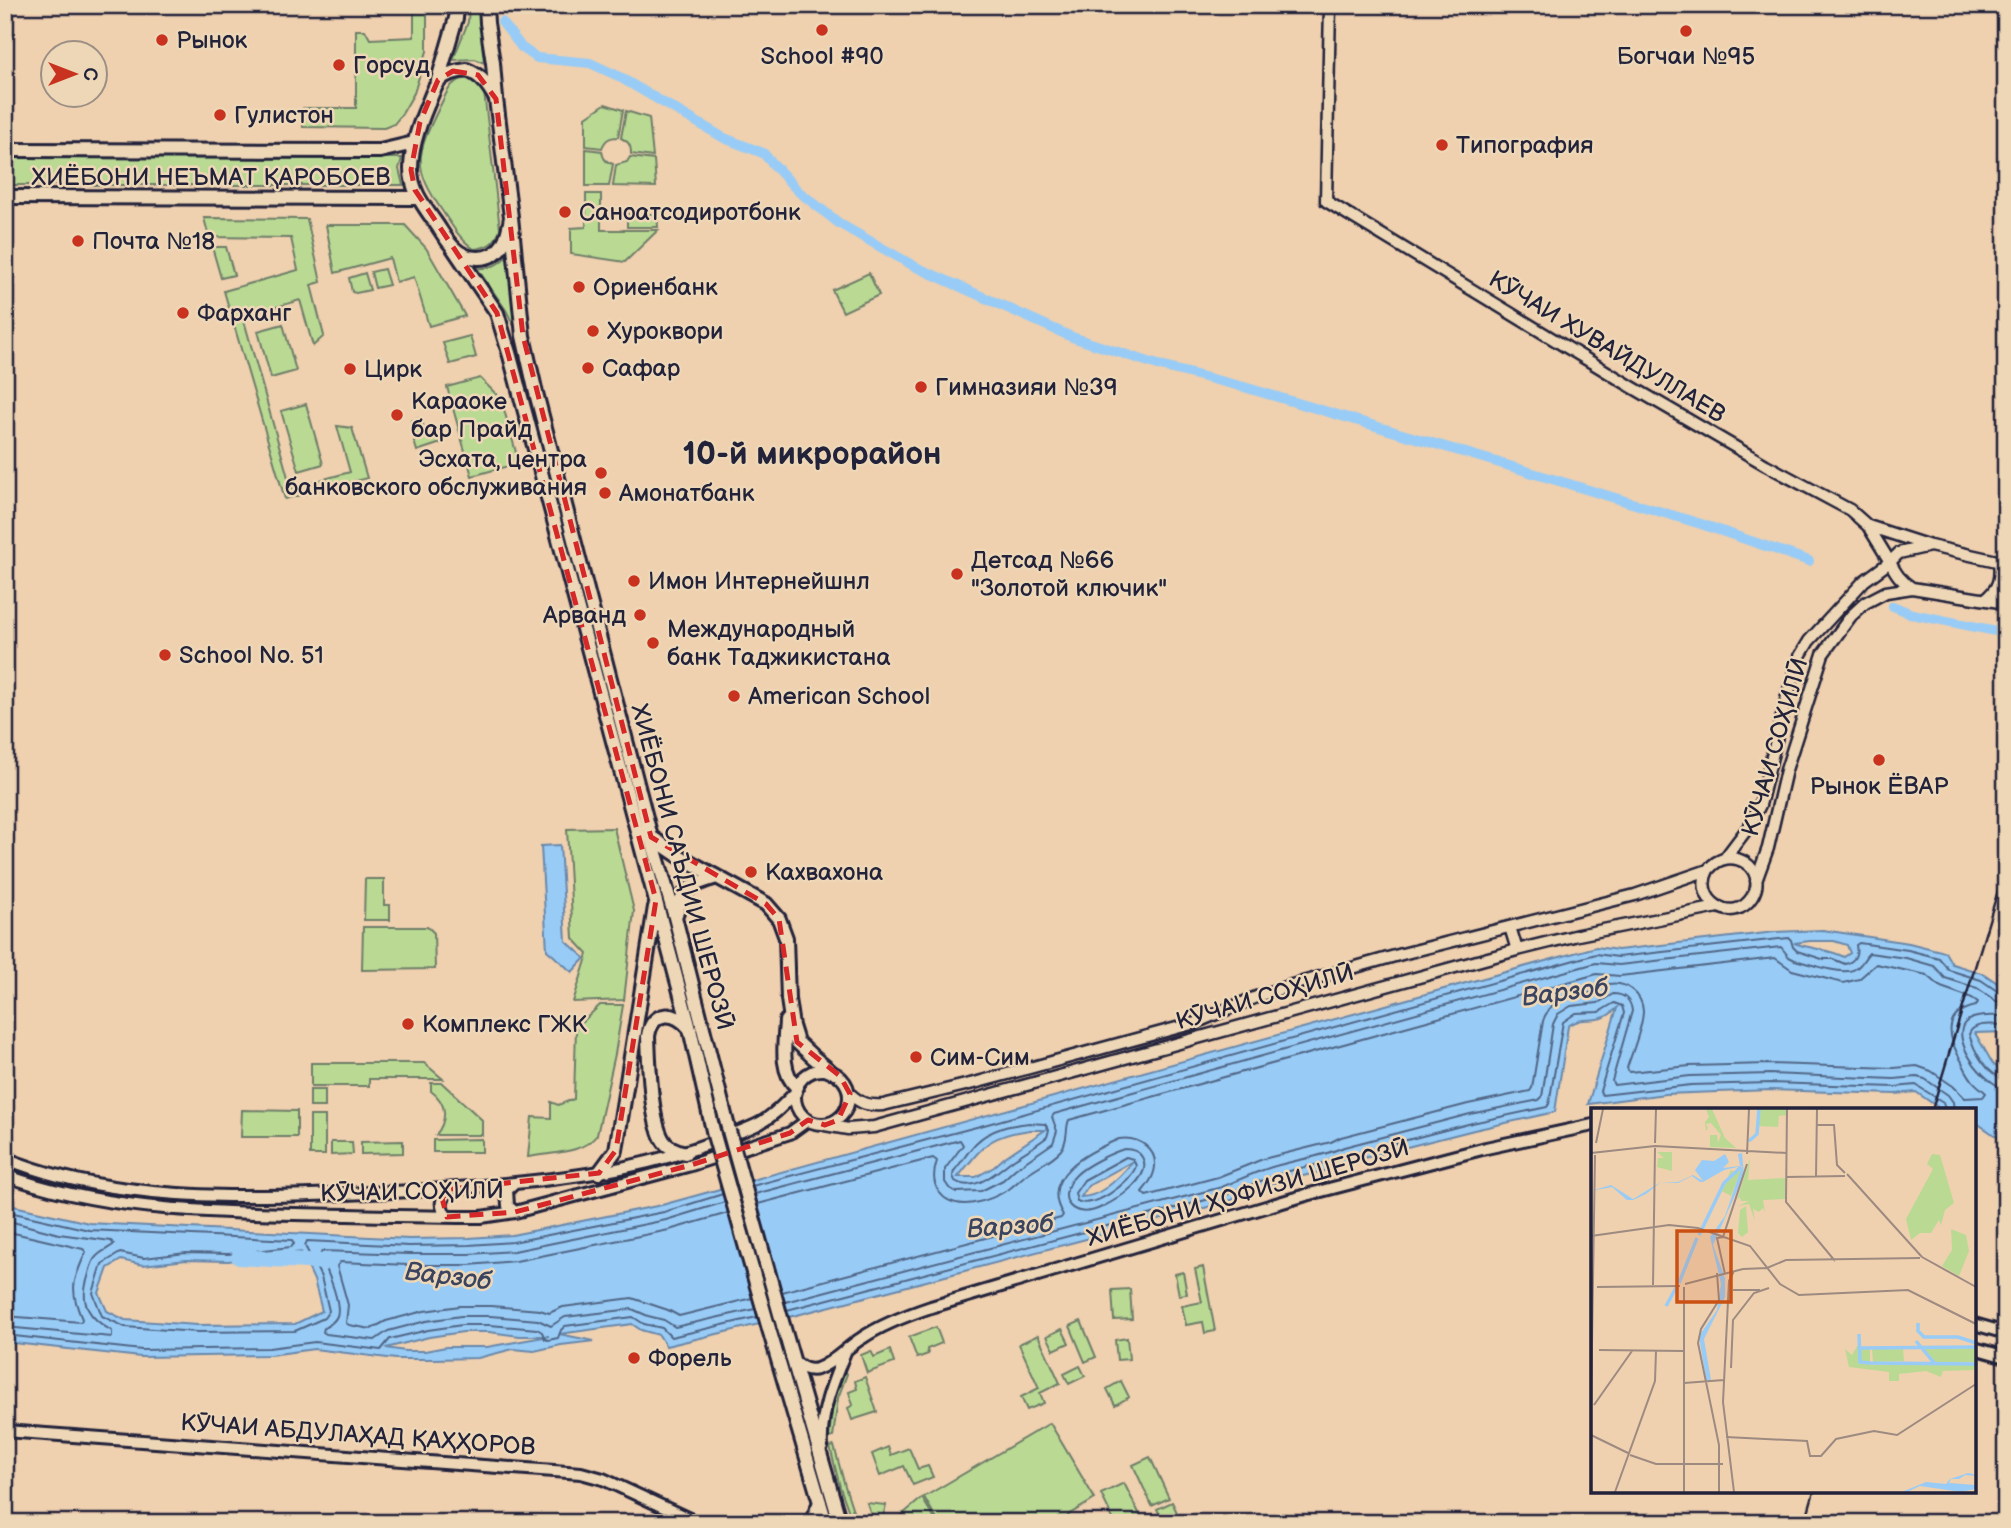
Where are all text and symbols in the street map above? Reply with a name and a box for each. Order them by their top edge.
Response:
marker: School #90 [814,22,830,38]
marker: Богчаи №95 [1678,23,1694,39]
place label: Рынок [176,26,248,55]
marker: Рынок [154,32,170,48]
north arrow [38,38,108,108]
place label: School #90 [760,42,884,71]
place label: Богчаи №95 [1617,42,1755,71]
place label: Горсуд [353,51,430,80]
marker: Горсуд [331,57,347,73]
text: С [78,67,101,81]
place label: Гулистон [234,101,334,130]
marker: Гулистон [212,107,228,123]
place label: Типография [1456,131,1594,160]
marker: Типография [1434,137,1450,153]
street label: ХИЁБОНИ НЕЪМАТ ҚАРОБОЕВ [31,163,391,192]
place label: Саноатсодиротбонк [579,198,801,227]
marker: Саноатсодиротбонк [557,204,573,220]
place label: Почта №18 [92,227,215,256]
marker: Почта №18 [70,233,86,249]
street label: КӮЧАИ ХУВАЙДУЛЛАЕВ [1483,265,1731,429]
place label: Ориенбанк [593,273,718,302]
marker: Ориенбанк [571,279,587,295]
place label: Фарxанг [197,299,292,328]
marker: Фарxанг [175,305,191,321]
place label: Хуроквори [607,317,723,346]
marker: Хуроквори [585,323,601,339]
place label: Сафар [602,354,681,383]
place label: Цирк [364,355,422,384]
marker: Сафар [580,360,596,376]
marker: Цирк [342,361,358,377]
place label: Гимназияи №39 [935,373,1118,402]
marker: Гимназияи №39 [913,379,929,395]
place label: Караоке бар Прайд [411,387,533,444]
marker: Караоке бар Прайд [389,407,405,423]
district label: 10-й микрорайон [683,435,941,474]
place label: Эсхата, центра банковского обслуживания [285,445,587,502]
marker: Эсхата, центра банковского обслуживания [593,465,609,481]
place label: Амонатбанк [618,479,755,508]
marker: Амонатбанк [597,485,613,501]
place label: Детсад №66 "Золотой ключик" [971,546,1167,603]
marker: Детсад №66 "Золотой ключик" [949,566,965,582]
place label: Имон Интернейшнл [648,567,870,596]
marker: Имон Интернейшнл [626,573,642,589]
place label: Арванд [542,601,626,630]
marker: Арванд [632,607,648,623]
place label: Международный банк Таджикистана [667,615,891,672]
marker: Международный банк Таджикистана [645,635,661,651]
place label: School No. 51 [179,641,324,670]
marker: School No. 51 [157,647,173,663]
street label: КӮЧАИ СОҲИЛӢ [1736,655,1814,839]
place label: American School [748,682,930,711]
marker: American School [726,688,742,704]
street label: ХИЁБОНИ САЪДИИ ШЕРОЗӢ [624,701,740,1033]
marker: Рынок ЁВАР [1871,752,1887,768]
place label: Рынок ЁВАР [1810,772,1948,801]
place label: Кахвахона [765,858,883,887]
marker: Кахвахона [743,864,759,880]
street label: КӮЧАИ СОҲИЛӢ [1173,958,1357,1036]
water label: Варзоб [1520,972,1611,1014]
place label: Комплекс ГЖК [422,1010,588,1039]
marker: Комплекс ГЖК [400,1016,416,1032]
place label: Сим-Сим [930,1043,1030,1072]
marker: Сим-Сим [908,1049,924,1065]
inset map [1591,1108,1976,1493]
street label: ХИЁБОНИ ҲОФИЗИ ШЕРОЗӢ [1083,1133,1413,1253]
street label: КӮЧАИ СОҲИЛӢ [320,1176,504,1208]
water label: Варзоб [966,1208,1055,1245]
water label: Варзоб [403,1256,494,1298]
place label: Форель [648,1344,732,1373]
marker: Форель [626,1350,642,1366]
street label: КӮЧАИ АБДУЛАҲАД ҚАҲҲОРОВ [179,1408,537,1462]

